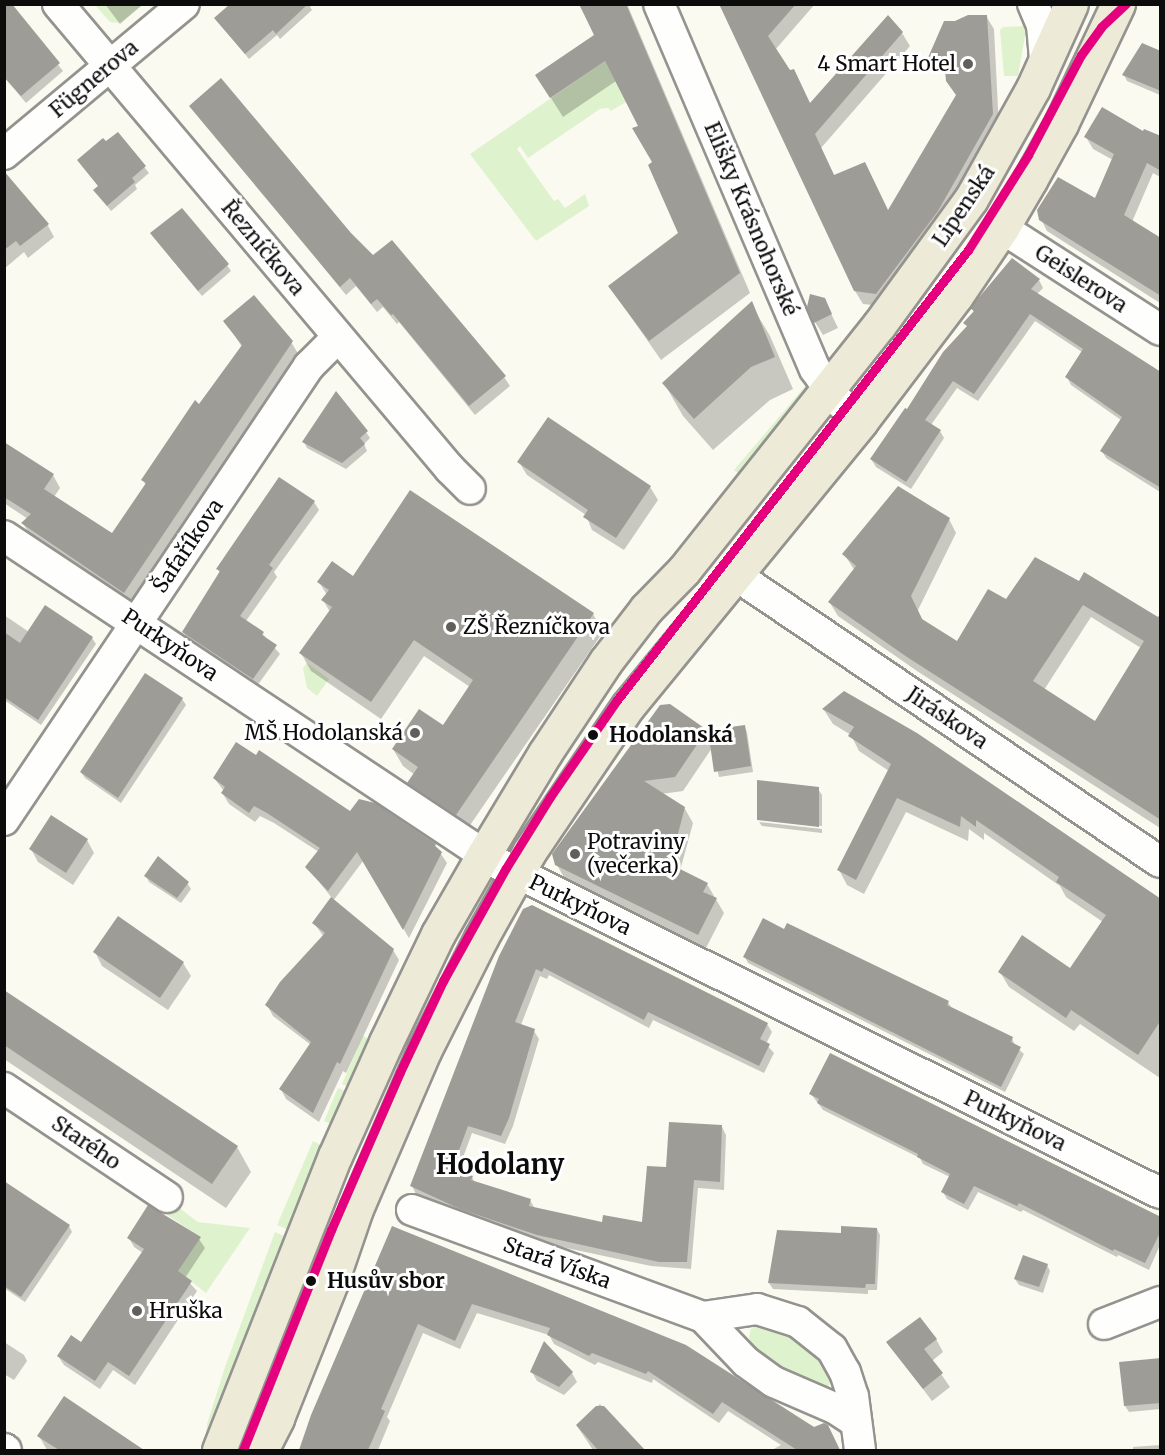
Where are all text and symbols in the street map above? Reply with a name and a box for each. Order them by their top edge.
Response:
street label: Fügnerova [45,35,143,123]
place label: 4 Smart Hotel [817,51,956,77]
marker: 4 Smart Hotel [961,57,975,71]
street label: Elišky Krásnohorské [699,118,803,320]
street label: Lipenská [928,161,1000,251]
street label: Řezníčkova [216,195,310,301]
street label: Geislerova [1030,240,1132,318]
street label: Šafaříkova [147,494,229,598]
street label: Purkyňova [117,604,223,686]
place label: ZŠ Řezníčkova [463,614,610,640]
marker: ZŠ Řezníčkova [444,620,458,634]
street label: Jiráskova [902,682,992,754]
place label: MŠ Hodolanská [245,720,403,746]
place label: Hodolanská [609,722,733,748]
marker: Hodolanská [582,724,604,746]
marker: MŠ Hodolanská [408,726,422,740]
place label: Potraviny (večerka) [587,829,685,879]
marker: Potraviny (večerka) [568,847,582,861]
street label: Purkyňova [525,870,635,940]
street label: Purkyňova [960,1086,1070,1156]
street label: Starého [47,1111,125,1175]
district label: Hodolany [436,1149,564,1181]
street label: Stará Víska [500,1232,614,1294]
place label: Husův sbor [327,1268,445,1294]
marker: Husův sbor [300,1270,322,1292]
place label: Hruška [149,1298,223,1324]
marker: Hruška [130,1304,144,1318]

